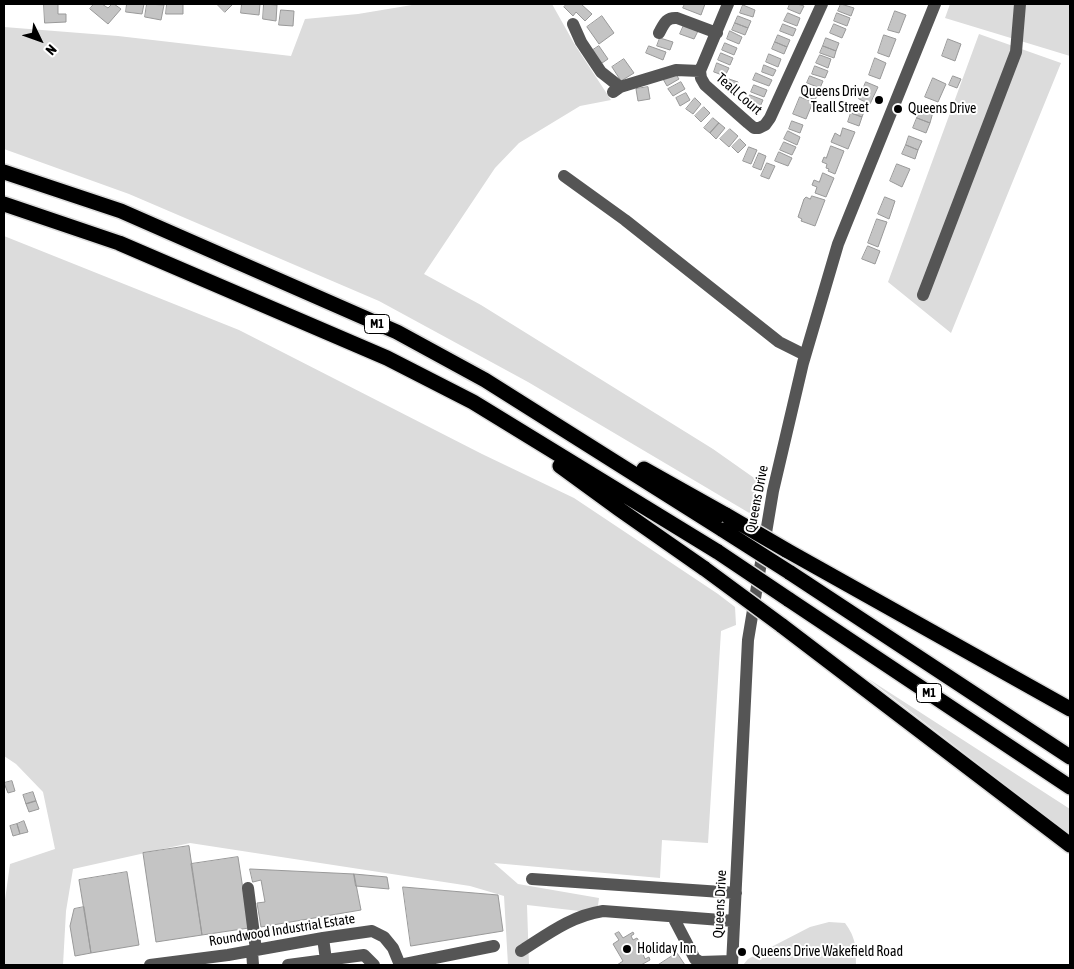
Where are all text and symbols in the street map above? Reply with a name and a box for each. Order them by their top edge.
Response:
north arrow [15,15,65,65]
text: N [42,42,60,58]
street label: Teall Court [713,70,765,118]
place label: Queens Drive Teall Street [801,84,869,116]
marker: Queens Drive Teall Street [873,94,885,106]
place label: Queens Drive [908,101,976,117]
marker: Queens Drive [892,103,904,115]
road number: M1 [364,314,390,334]
street label: Queens Drive [742,464,772,534]
road number: M1 [916,684,942,702]
street label: Queens Drive [710,869,730,939]
street label: Roundwood Industrial Estate [208,910,356,950]
place label: Holiday Inn [637,941,697,957]
marker: Holiday Inn [621,943,633,955]
place label: Queens Drive Wakefield Road [752,944,903,960]
marker: Queens Drive Wakefield Road [736,946,748,958]

